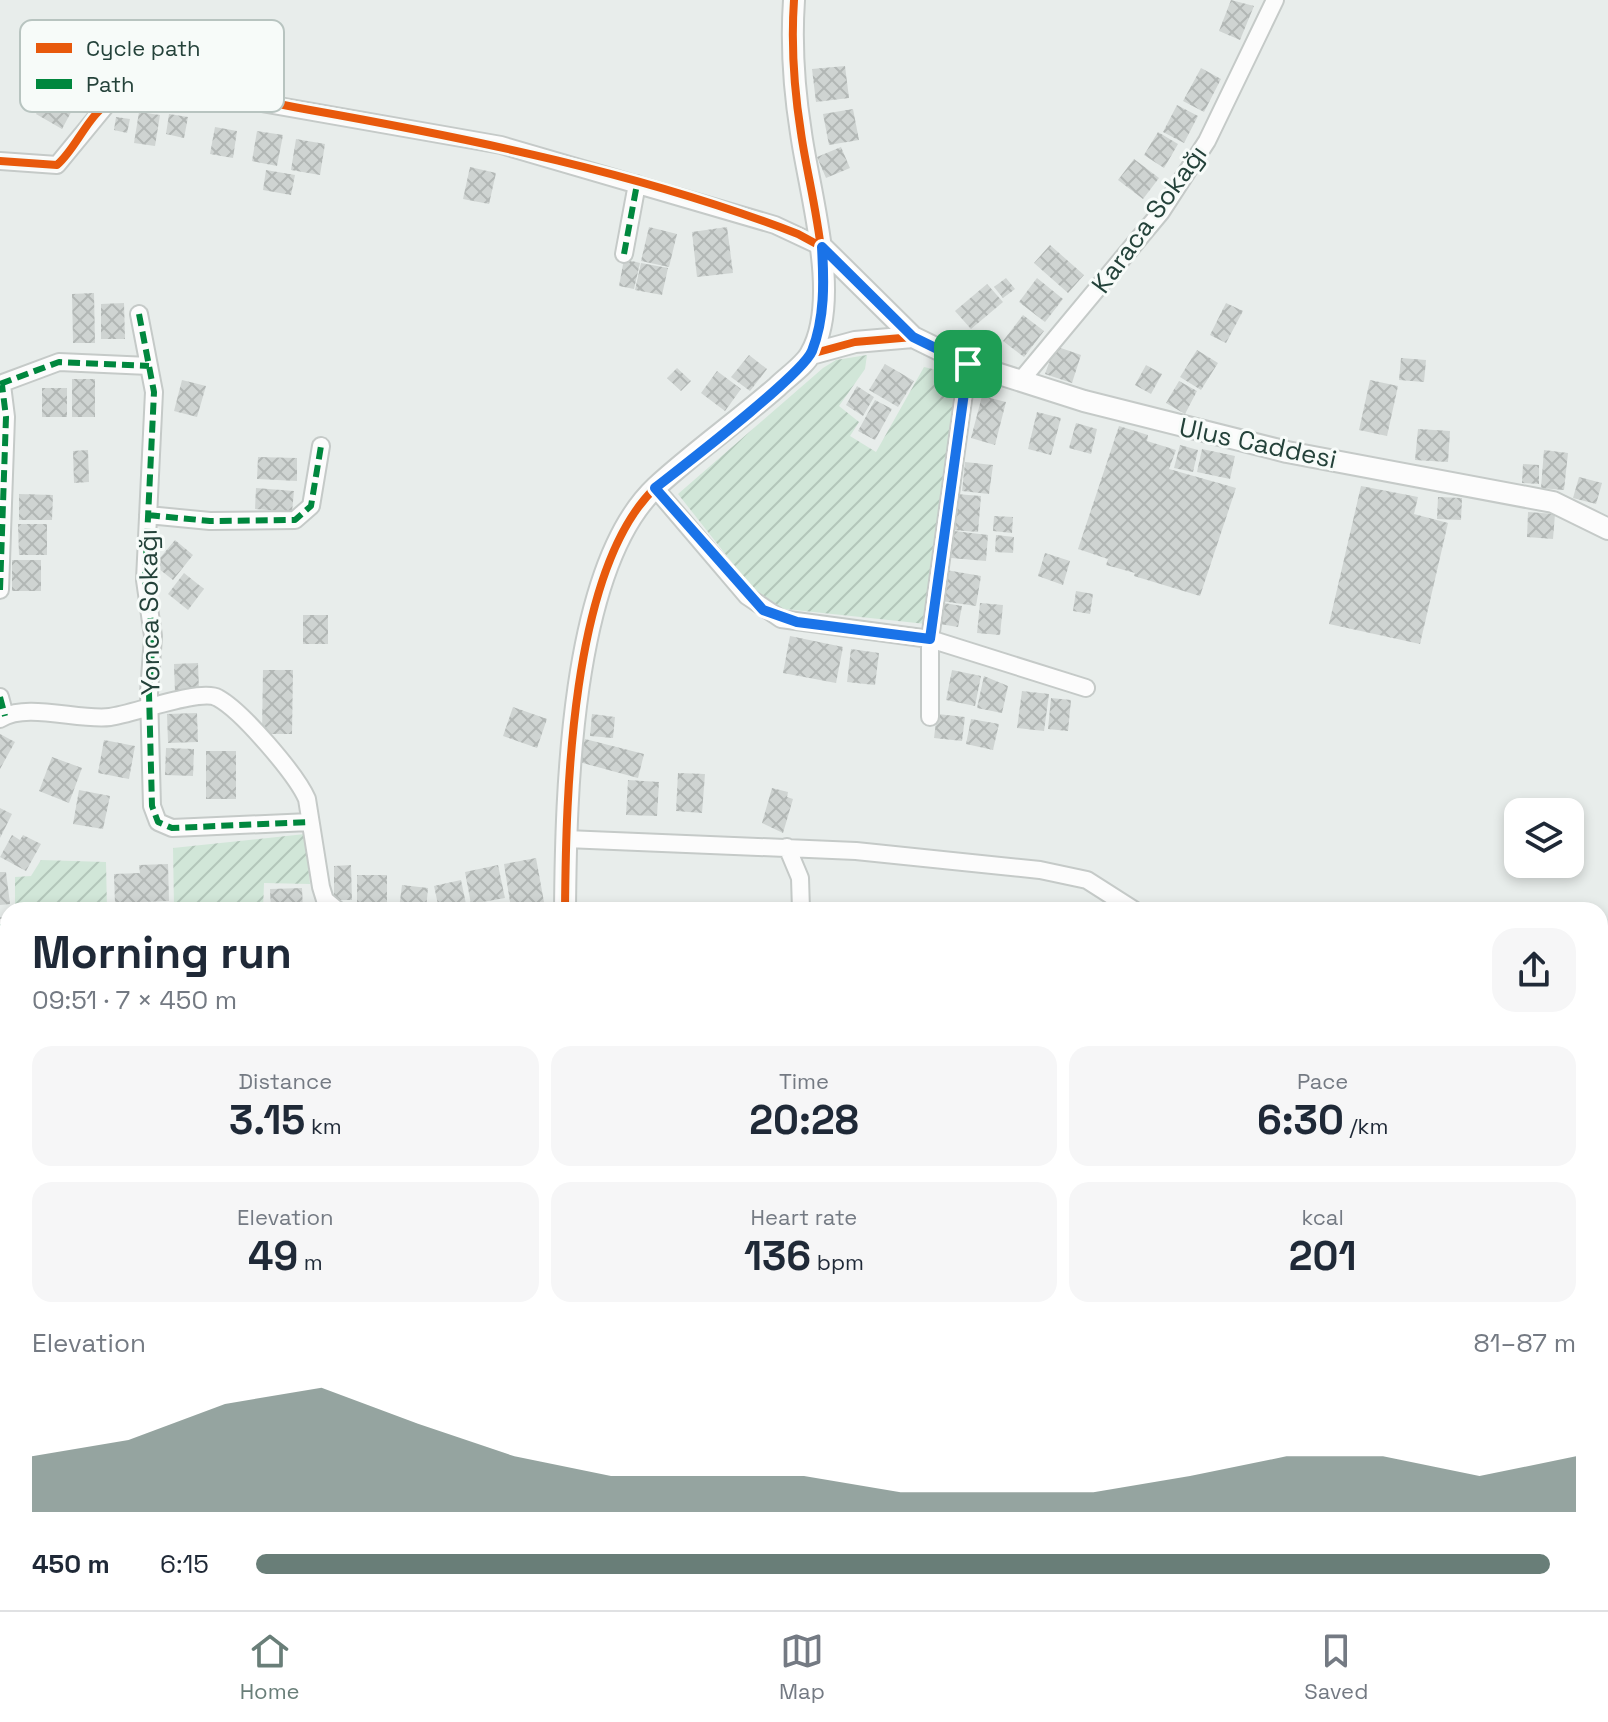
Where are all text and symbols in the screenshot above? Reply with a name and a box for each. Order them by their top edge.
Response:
legend [20,20,284,112]
text: Cycle path [86,34,201,62]
text: Path [86,70,135,98]
street label: Karaca Sokağı [1084,138,1214,300]
pin [934,330,1002,398]
icon: arrive [946,342,990,386]
street label: Ulus Caddesi [1176,410,1340,476]
street label: Yonca Sokağı [131,529,167,695]
map controls [1504,798,1584,878]
button: layers [1504,798,1584,878]
text: Morning run [32,925,292,981]
button: share [1492,928,1576,1012]
text: 09:51 · 7 × 450 m [32,983,237,1017]
text: Distance [238,1067,332,1095]
text: Time [779,1067,829,1095]
text: Pace [1297,1067,1348,1095]
text: 3.15 [229,1095,305,1146]
text: 20:28 [749,1095,859,1146]
text: 6:30 [1257,1095,1344,1146]
text: km [305,1112,342,1140]
text: /km [1344,1112,1388,1140]
text: Elevation [237,1203,334,1231]
text: Heart rate [751,1203,857,1231]
text: kcal [1301,1203,1344,1231]
text: 49 [248,1231,298,1282]
text: 136 [744,1231,811,1282]
text: 201 [1289,1231,1357,1282]
text: m [298,1248,323,1276]
text: bpm [811,1248,864,1276]
text: Elevation [32,1326,146,1360]
text: 81–87 m [1474,1326,1576,1360]
text: 450 m [32,1547,110,1581]
text: 6:15 [160,1547,209,1581]
tab: Home [240,1629,300,1705]
tab: Map [779,1629,825,1705]
tab: Saved [1304,1629,1368,1705]

